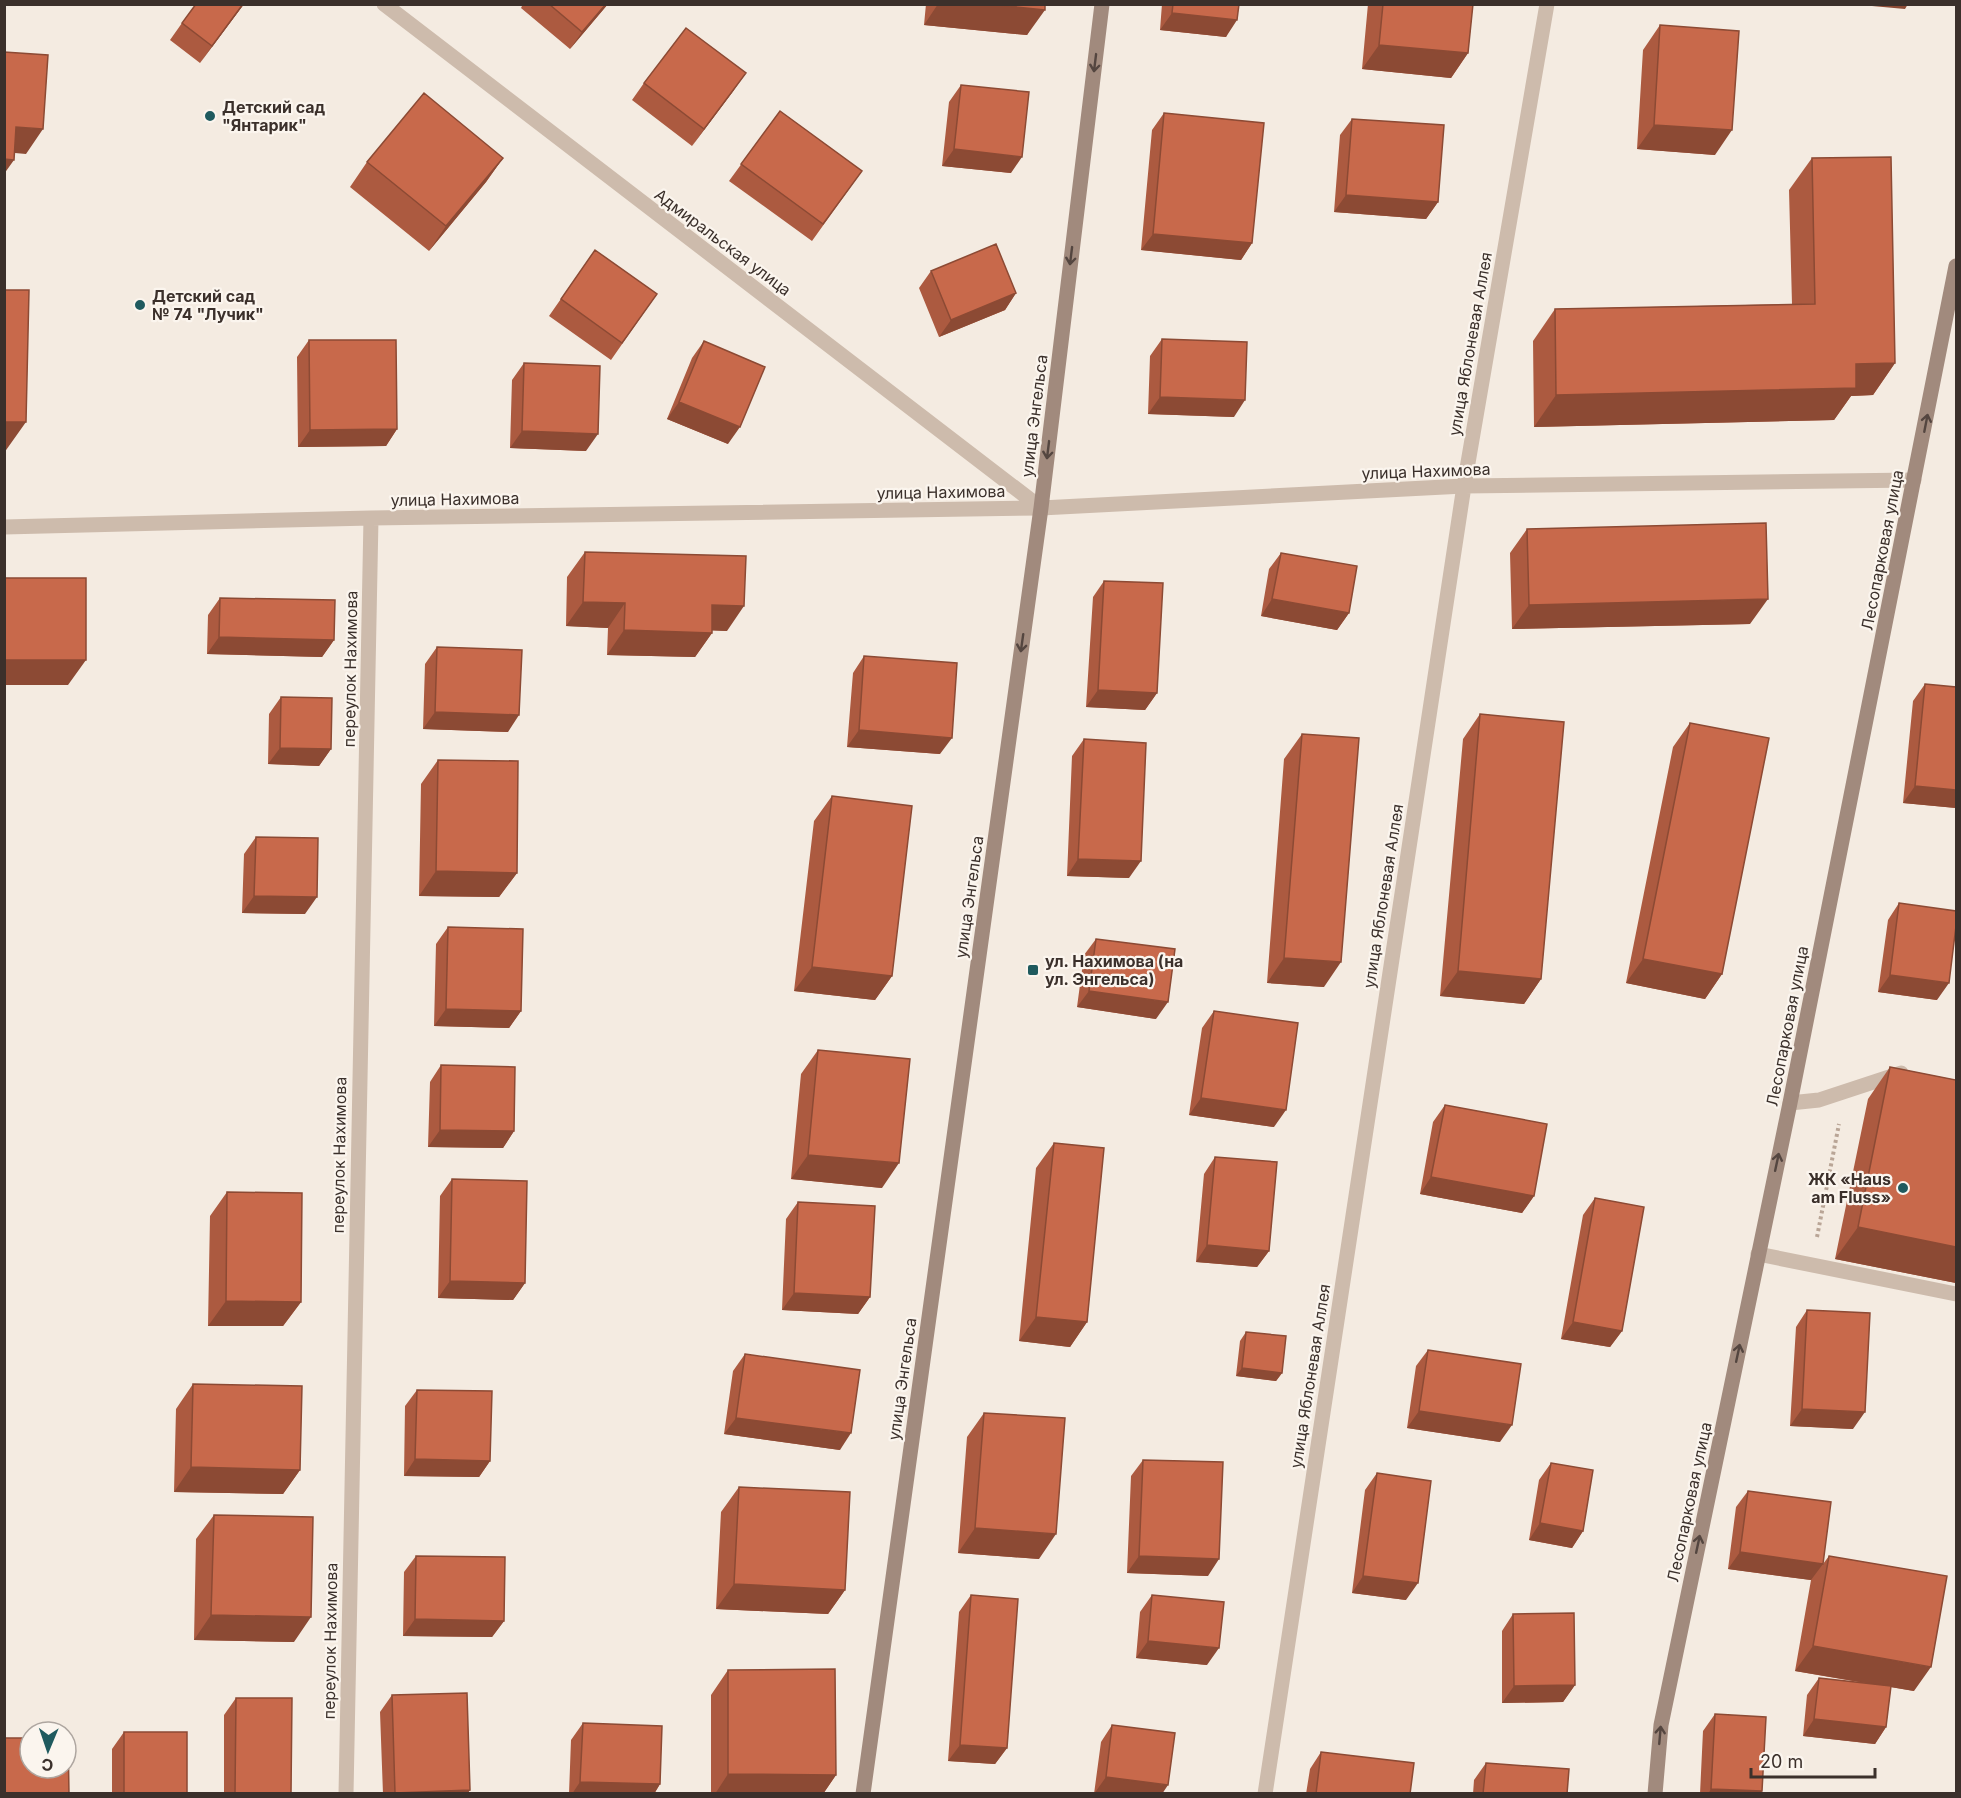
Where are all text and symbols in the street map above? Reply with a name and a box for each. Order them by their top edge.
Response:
one-way arrow [1089,52,1100,72]
place label: Детский сад "Янтарик" [222,97,326,135]
marker: Детский сад "Янтарик" [203,109,217,123]
street label: Адмиральская улица [651,184,795,300]
one-way arrow [1066,246,1077,266]
street label: улица Яблоневая Аллея [1444,250,1496,438]
place label: Детский сад № 74 "Лучик" [152,286,264,324]
marker: Детский сад № 74 "Лучик" [133,298,147,312]
street label: улица Энгельса [1017,353,1051,479]
one-way arrow [1921,414,1932,433]
one-way arrow [1042,439,1053,459]
street label: улица Нахимова [1361,459,1491,483]
street label: Лесопарковая улица [1857,468,1907,632]
street label: улица Нахимова [876,481,1006,503]
street label: улица Нахимова [390,488,520,510]
street label: переулок Нахимова [339,590,361,748]
one-way arrow [1017,633,1028,652]
street label: улица Яблоневая Аллея [1359,802,1407,990]
street label: улица Энгельса [950,834,988,960]
street label: Лесопарковая улица [1762,944,1812,1108]
place label: ул. Нахимова (на ул. Энгельса) [1045,951,1183,989]
marker: ул. Нахимова (на ул. Энгельса) [1026,963,1040,977]
street label: переулок Нахимова [328,1076,350,1234]
one-way arrow [1772,1153,1784,1172]
place label: ЖК «Haus am Fluss» [1808,1169,1891,1207]
marker: ЖК «Haus am Fluss» [1896,1181,1910,1195]
street label: улица Яблоневая Аллея [1286,1282,1334,1470]
street label: улица Энгельса [883,1316,921,1442]
one-way arrow [1733,1344,1744,1363]
street label: Лесопарковая улица [1662,1420,1716,1584]
one-way arrow [1693,1535,1704,1554]
street label: переулок Нахимова [319,1562,341,1720]
north arrow [18,1720,78,1780]
one-way arrow [1655,1726,1666,1746]
scale bar [1751,1741,1876,1779]
text: 20 m [1760,1751,1803,1772]
text: С [41,1755,54,1775]

